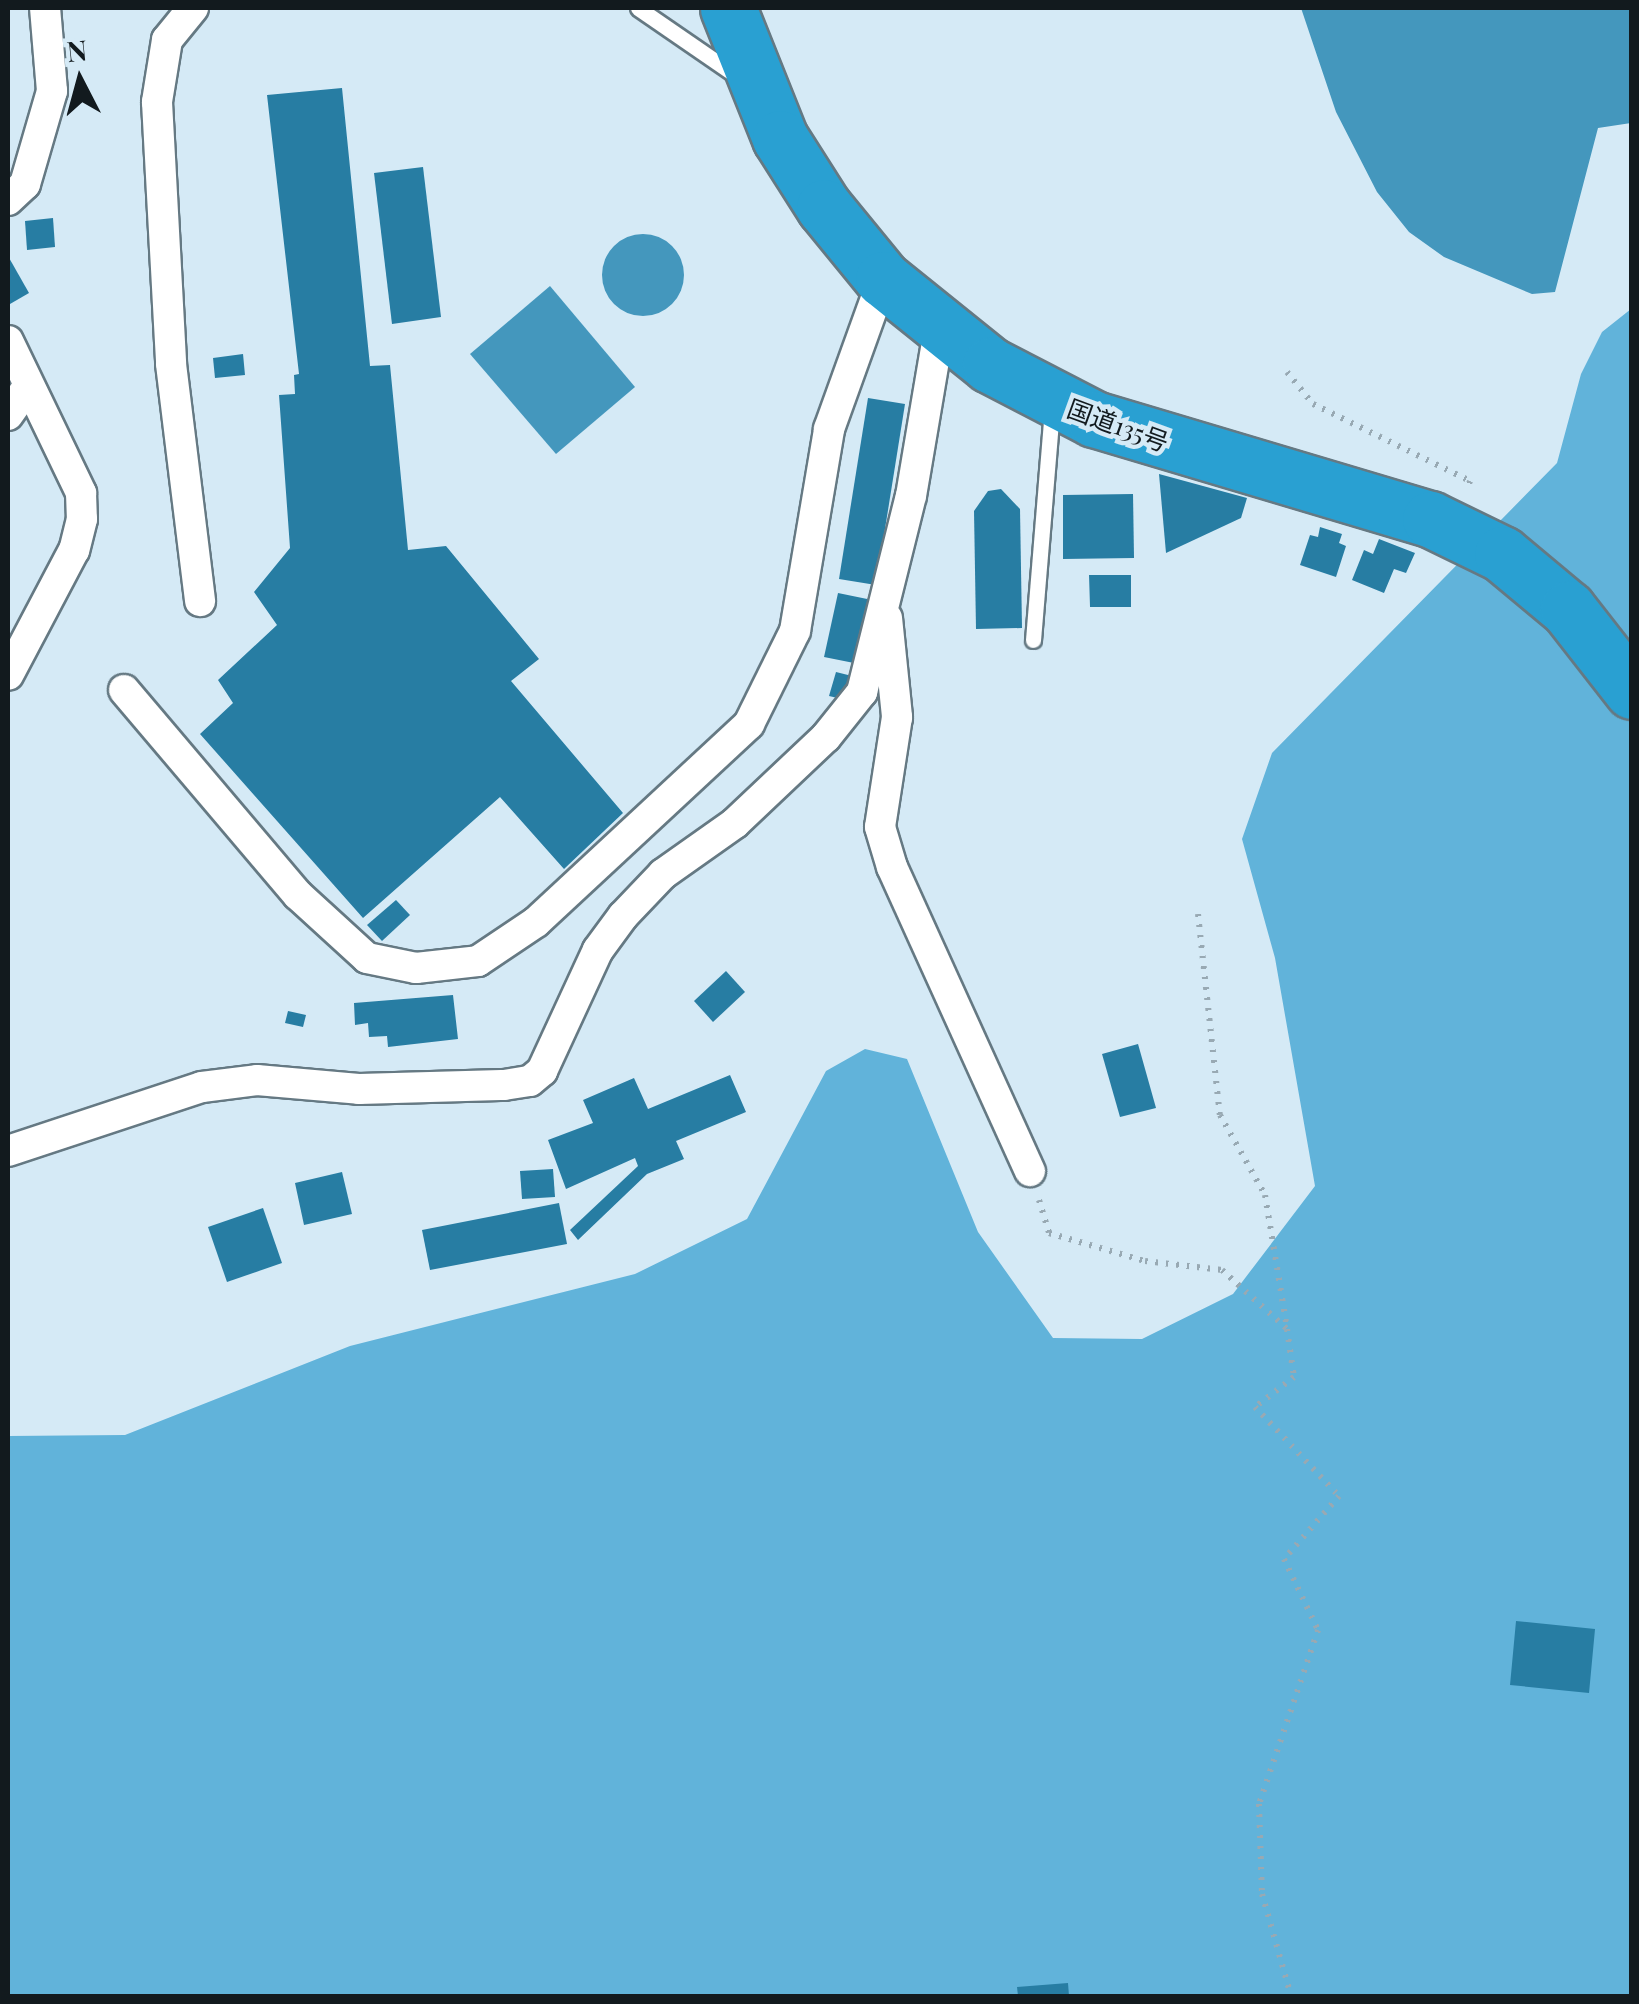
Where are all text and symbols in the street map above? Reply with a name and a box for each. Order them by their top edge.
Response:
north arrow [30,30,130,130]
text: N [65,30,89,69]
street label: 国道135号 [1063,393,1173,457]

